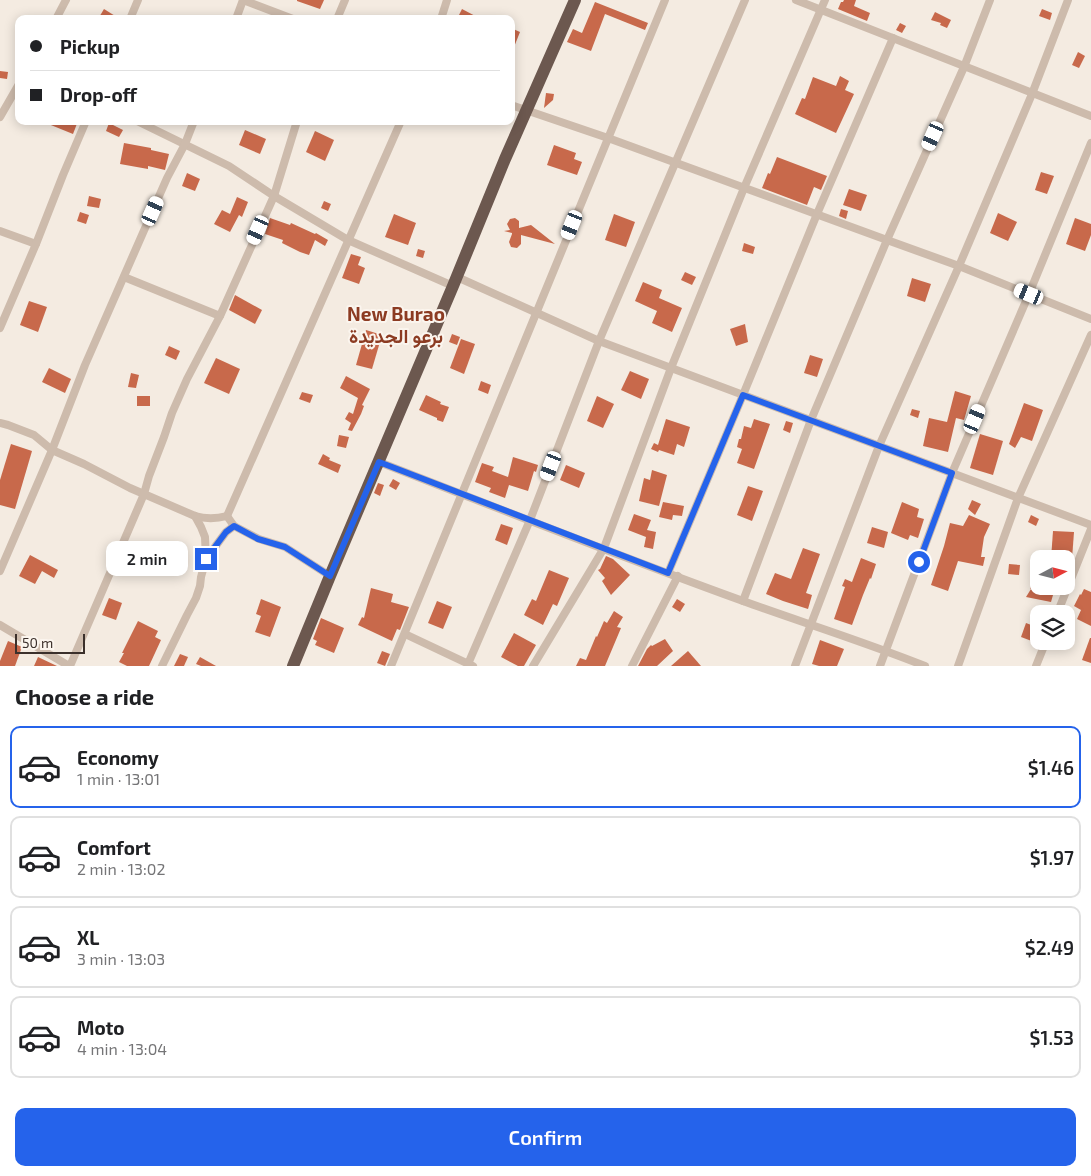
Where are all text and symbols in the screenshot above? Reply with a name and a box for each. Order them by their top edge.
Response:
text: Pickup [60,35,120,58]
text: Drop-off [60,83,137,106]
car [920,119,945,153]
car [140,194,165,228]
car [559,208,584,242]
car [245,213,270,247]
car [1012,281,1045,307]
district label: New Burao برعو الجديدة [347,302,445,349]
car [962,402,987,436]
car [538,449,563,483]
callout: 2 min [106,542,188,576]
route end [195,548,217,570]
text: 2 min [127,549,167,568]
north arrow [1030,550,1075,595]
map controls [1030,550,1075,650]
route start [908,551,930,573]
button: layers [1030,605,1075,650]
scale bar [15,631,85,654]
text: 50 m [22,634,53,651]
text: Choose a ride [15,683,154,709]
icon: car [17,745,62,790]
text: Economy [77,746,159,769]
text: $1.46 [1028,756,1074,779]
text: 1 min · 13:01 [77,769,160,788]
icon: car [17,835,62,880]
text: Comfort [77,836,151,859]
text: $1.97 [1030,846,1074,869]
text: 2 min · 13:02 [77,859,165,878]
icon: car [17,925,62,970]
text: XL [77,926,99,949]
text: $2.49 [1025,936,1074,959]
text: 3 min · 13:03 [77,949,165,968]
icon: car [17,1015,62,1060]
text: Moto [77,1016,125,1039]
text: $1.53 [1030,1026,1074,1049]
text: 4 min · 13:04 [77,1039,167,1058]
button: Confirm [15,1108,1076,1166]

